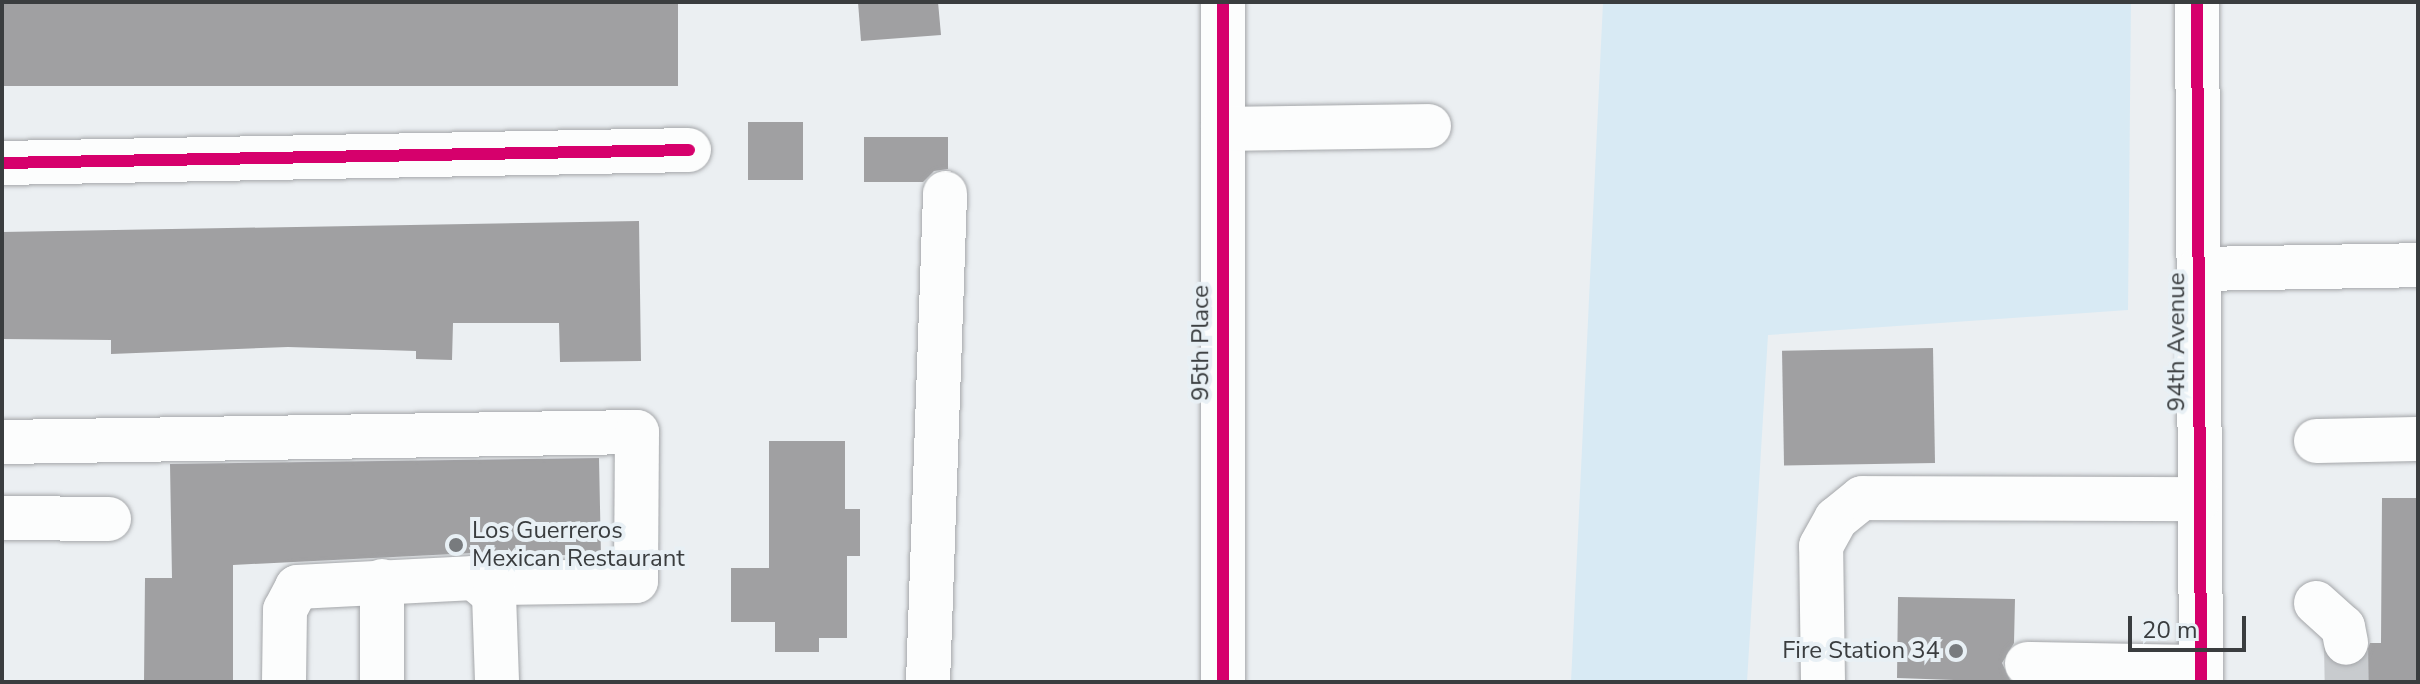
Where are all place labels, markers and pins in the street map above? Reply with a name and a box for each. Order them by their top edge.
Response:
place label: Los Guerreros Mexican Restaurant [472,517,685,573]
marker: Los Guerreros Mexican Restaurant [447,536,465,554]
place label: Fire Station 34 [1782,637,1940,665]
marker: Fire Station 34 [1947,642,1965,660]

